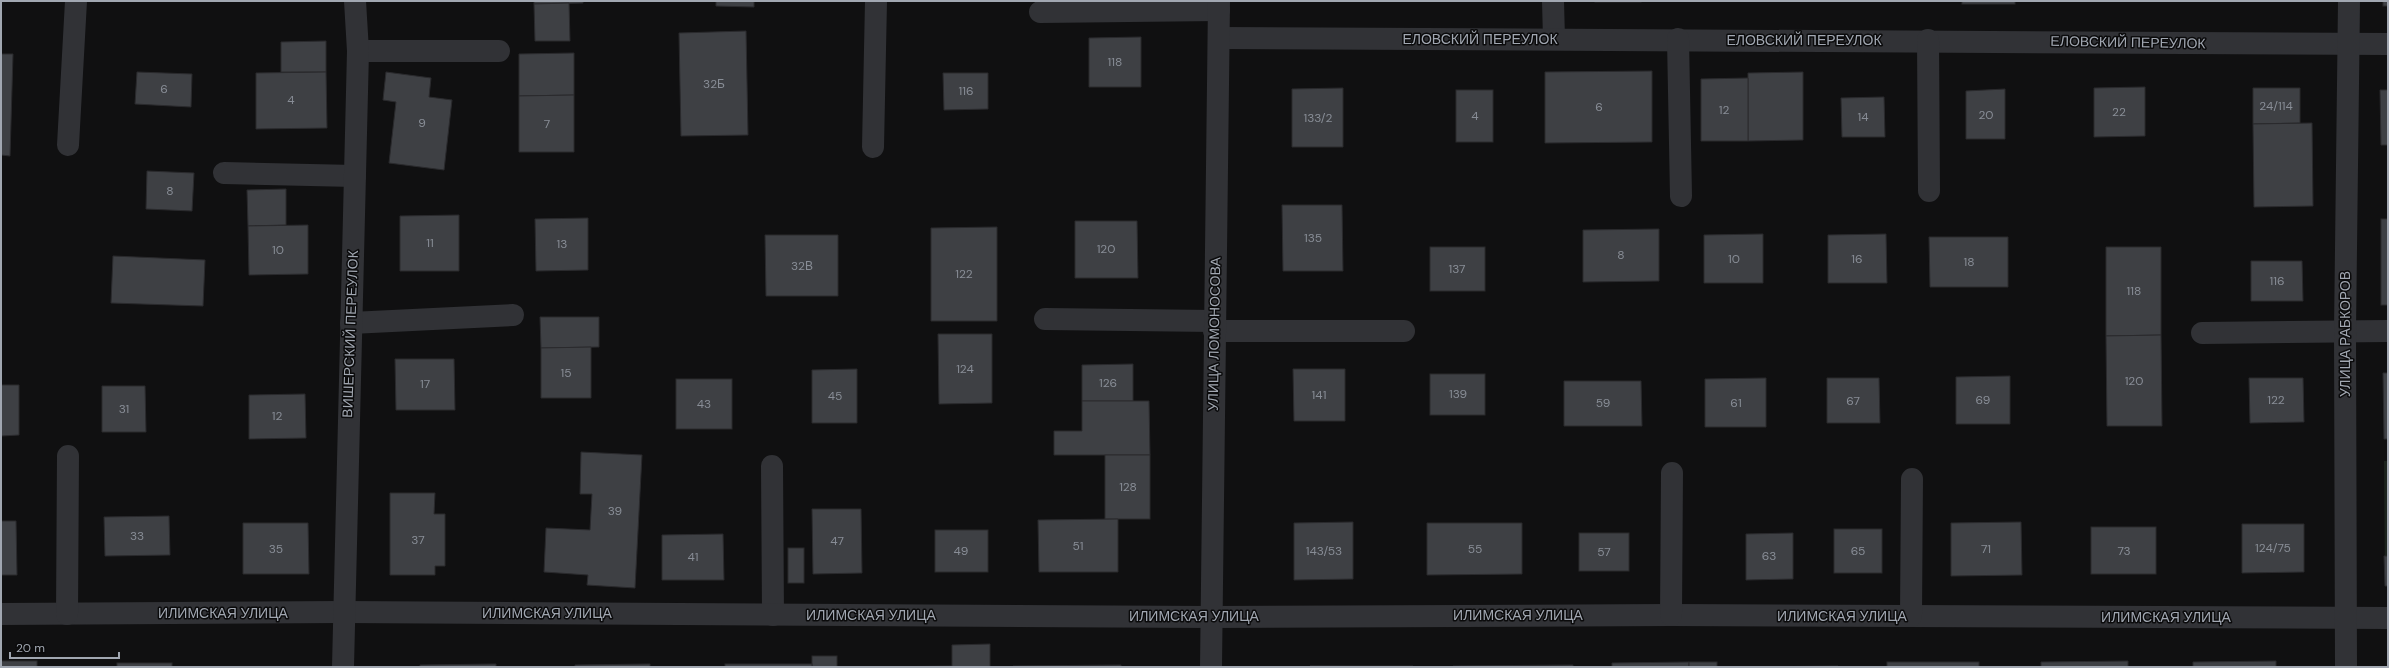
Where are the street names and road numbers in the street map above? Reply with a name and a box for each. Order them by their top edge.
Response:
street label: ЕЛОВСКИЙ ПЕРЕУЛОК [1402,30,1558,48]
street label: ЕЛОВСКИЙ ПЕРЕУЛОК [1726,31,1882,49]
street label: ЕЛОВСКИЙ ПЕРЕУЛОК [2050,32,2207,52]
street label: ВИШЕРСКИЙ ПЕРЕУЛОК [338,249,362,418]
street label: УЛИЦА ЛОМОНОСОВА [1204,256,1224,411]
street label: УЛИЦА РАБКОРОВ [2336,271,2354,397]
street label: ИЛИМСКАЯ УЛИЦА [158,604,289,622]
street label: ИЛИМСКАЯ УЛИЦА [482,604,613,622]
street label: ИЛИМСКАЯ УЛИЦА [806,606,937,624]
street label: ИЛИМСКАЯ УЛИЦА [1453,606,1584,624]
street label: ИЛИМСКАЯ УЛИЦА [1129,607,1260,625]
street label: ИЛИМСКАЯ УЛИЦА [1777,607,1908,625]
street label: ИЛИМСКАЯ УЛИЦА [2101,608,2232,626]

